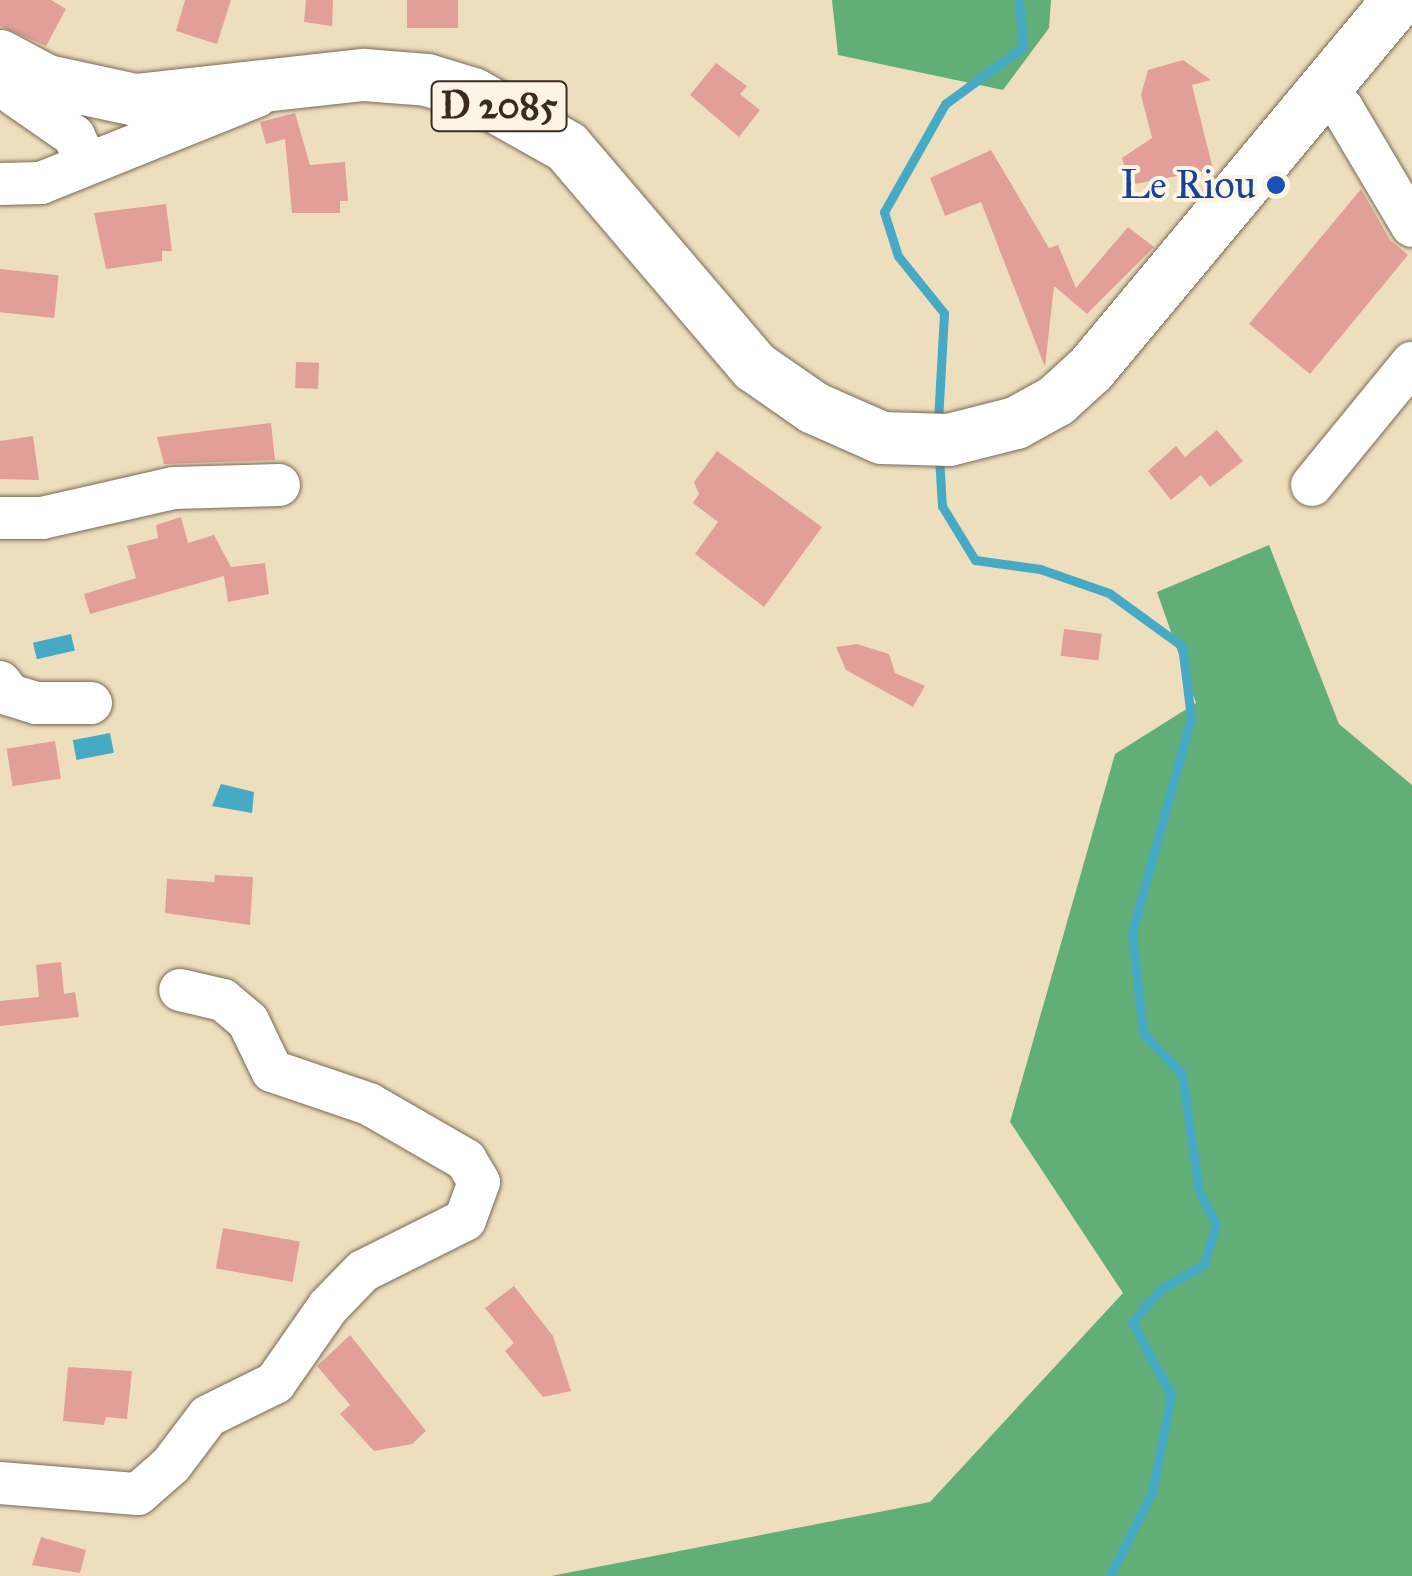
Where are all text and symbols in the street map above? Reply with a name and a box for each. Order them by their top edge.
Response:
road number: D 2085 [429,73,569,139]
place label: Le Riou [1120,161,1256,209]
marker: Le Riou [1265,174,1287,196]

